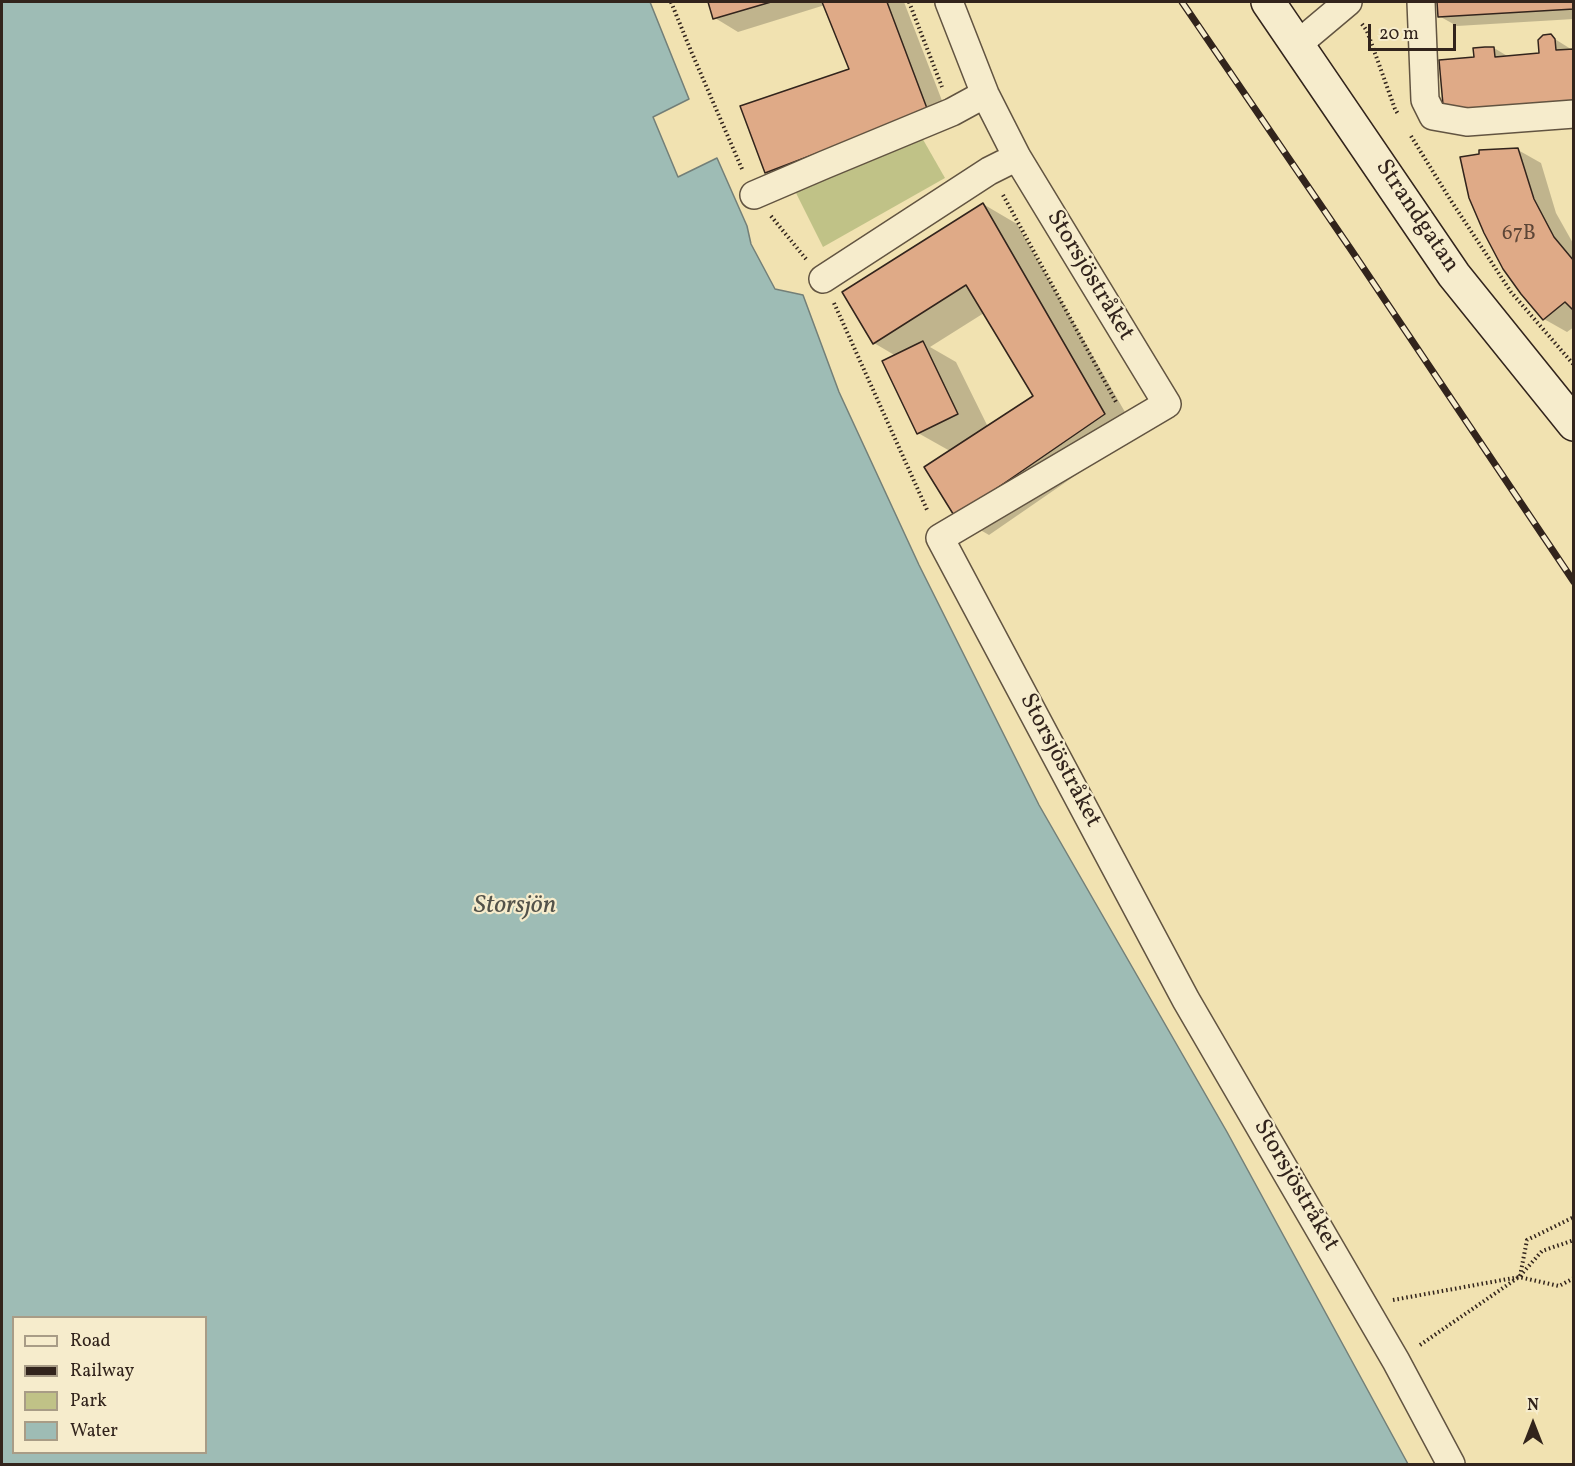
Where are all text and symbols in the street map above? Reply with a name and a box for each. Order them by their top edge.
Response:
scale bar [1371,12,1460,50]
text: 20 m [1379,22,1419,47]
street label: Strandgatan [1368,155,1464,279]
street label: Storsjöstråket [1039,205,1139,347]
house number: 67B [1502,222,1536,248]
street label: Storsjöstråket [1012,689,1106,833]
water label: Storsjön [474,891,556,923]
street label: Storsjöstråket [1246,1115,1344,1257]
legend [12,1316,207,1454]
text: Road [70,1329,111,1354]
text: Railway [70,1359,134,1384]
text: Park [70,1389,107,1414]
north arrow [1503,1394,1563,1454]
text: N [1527,1395,1539,1417]
text: Water [70,1419,118,1444]

